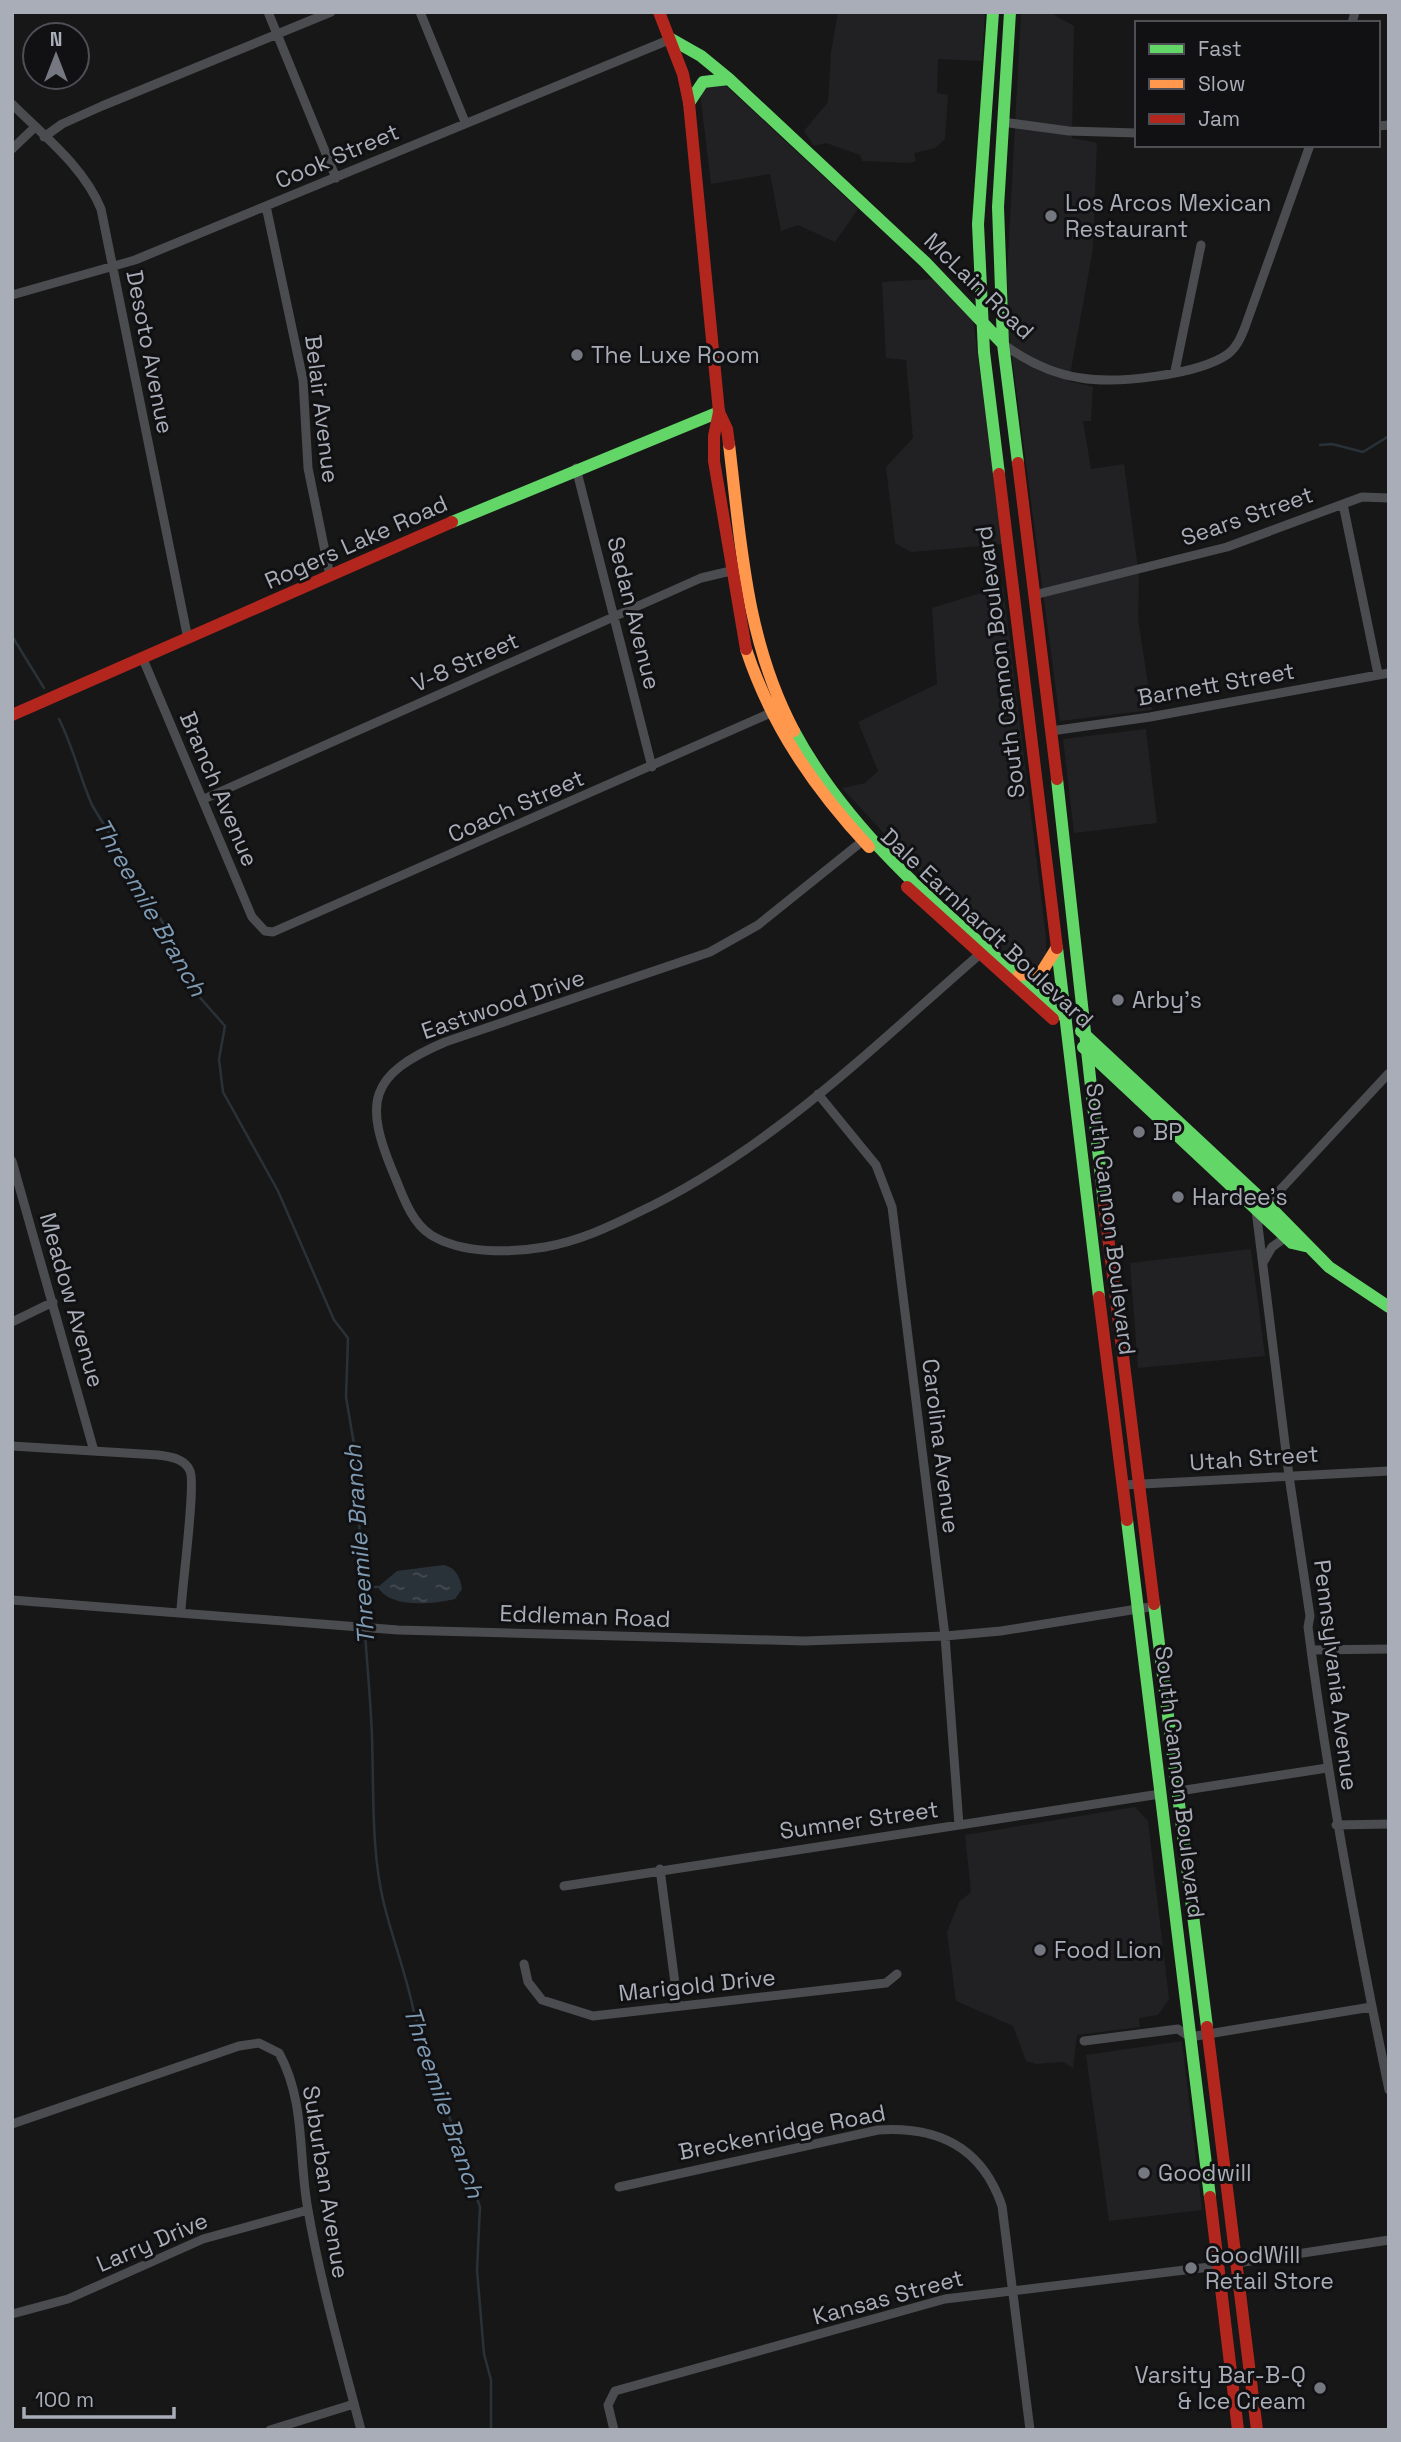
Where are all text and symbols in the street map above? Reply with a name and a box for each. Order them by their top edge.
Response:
north arrow [21,21,91,91]
legend [1135,21,1380,147]
text: N [50,27,62,52]
text: Fast [1198,35,1242,62]
text: Slow [1198,70,1246,97]
text: Jam [1198,105,1240,132]
street label: Cook Street [270,116,404,196]
place label: Los Arcos Mexican Restaurant [1065,188,1271,244]
marker: Los Arcos Mexican Restaurant [1043,208,1059,224]
street label: McLain Road [918,226,1040,346]
street label: Desoto Avenue [119,268,181,436]
street label: Belair Avenue [298,333,346,485]
place label: The Luxe Room [591,340,760,370]
marker: The Luxe Room [569,347,585,363]
street label: Sears Street [1177,479,1317,553]
street label: Rogers Lake Road [260,488,452,596]
street label: South Cannon Boulevard [968,524,1032,800]
street label: Sedan Avenue [600,533,668,693]
street label: V-8 Street [407,625,523,699]
street label: Barnett Street [1135,655,1297,713]
street label: Branch Avenue [173,707,265,871]
street label: Coach Street [443,763,589,849]
water label: Threemile Branch [86,812,214,1003]
street label: Dale Earnhardt Boulevard [874,822,1100,1034]
street label: Eastwood Drive [417,962,589,1046]
place label: Arby's [1132,985,1202,1015]
marker: Arby's [1110,992,1126,1008]
street label: South Cannon Boulevard [1079,1081,1143,1357]
place label: BP [1153,1117,1182,1147]
marker: BP [1131,1124,1147,1140]
place label: Hardee's [1192,1182,1288,1212]
marker: Hardee's [1170,1189,1186,1205]
street label: Meadow Avenue [33,1209,111,1391]
street label: Carolina Avenue [915,1357,967,1535]
street label: Utah Street [1188,1439,1320,1477]
water label: Threemile Branch [336,1443,381,1646]
street label: Pennsylvania Avenue [1307,1558,1365,1792]
street label: Eddleman Road [499,1598,671,1634]
street label: South Cannon Boulevard [1148,1644,1212,1920]
street label: Sumner Street [777,1794,941,1846]
place label: Food Lion [1054,1935,1162,1965]
marker: Food Lion [1032,1942,1048,1958]
street label: Marigold Drive [617,1962,777,2008]
water label: Threemile Branch [397,2002,492,2203]
street label: Suburban Avenue [296,2083,356,2281]
street label: Breckenridge Road [676,2097,888,2167]
place label: Goodwill [1158,2158,1252,2188]
marker: Goodwill [1136,2165,1152,2181]
street label: Larry Drive [92,2205,212,2279]
place label: GoodWill Retail Store [1205,2240,1334,2296]
marker: GoodWill Retail Store [1183,2260,1199,2276]
street label: Kansas Street [809,2262,967,2332]
place label: Varsity Bar-B-Q & Ice Cream [1134,2360,1306,2416]
scale bar [24,2376,175,2420]
marker: Varsity Bar-B-Q & Ice Cream [1312,2380,1328,2396]
text: 100 m [35,2386,94,2413]

